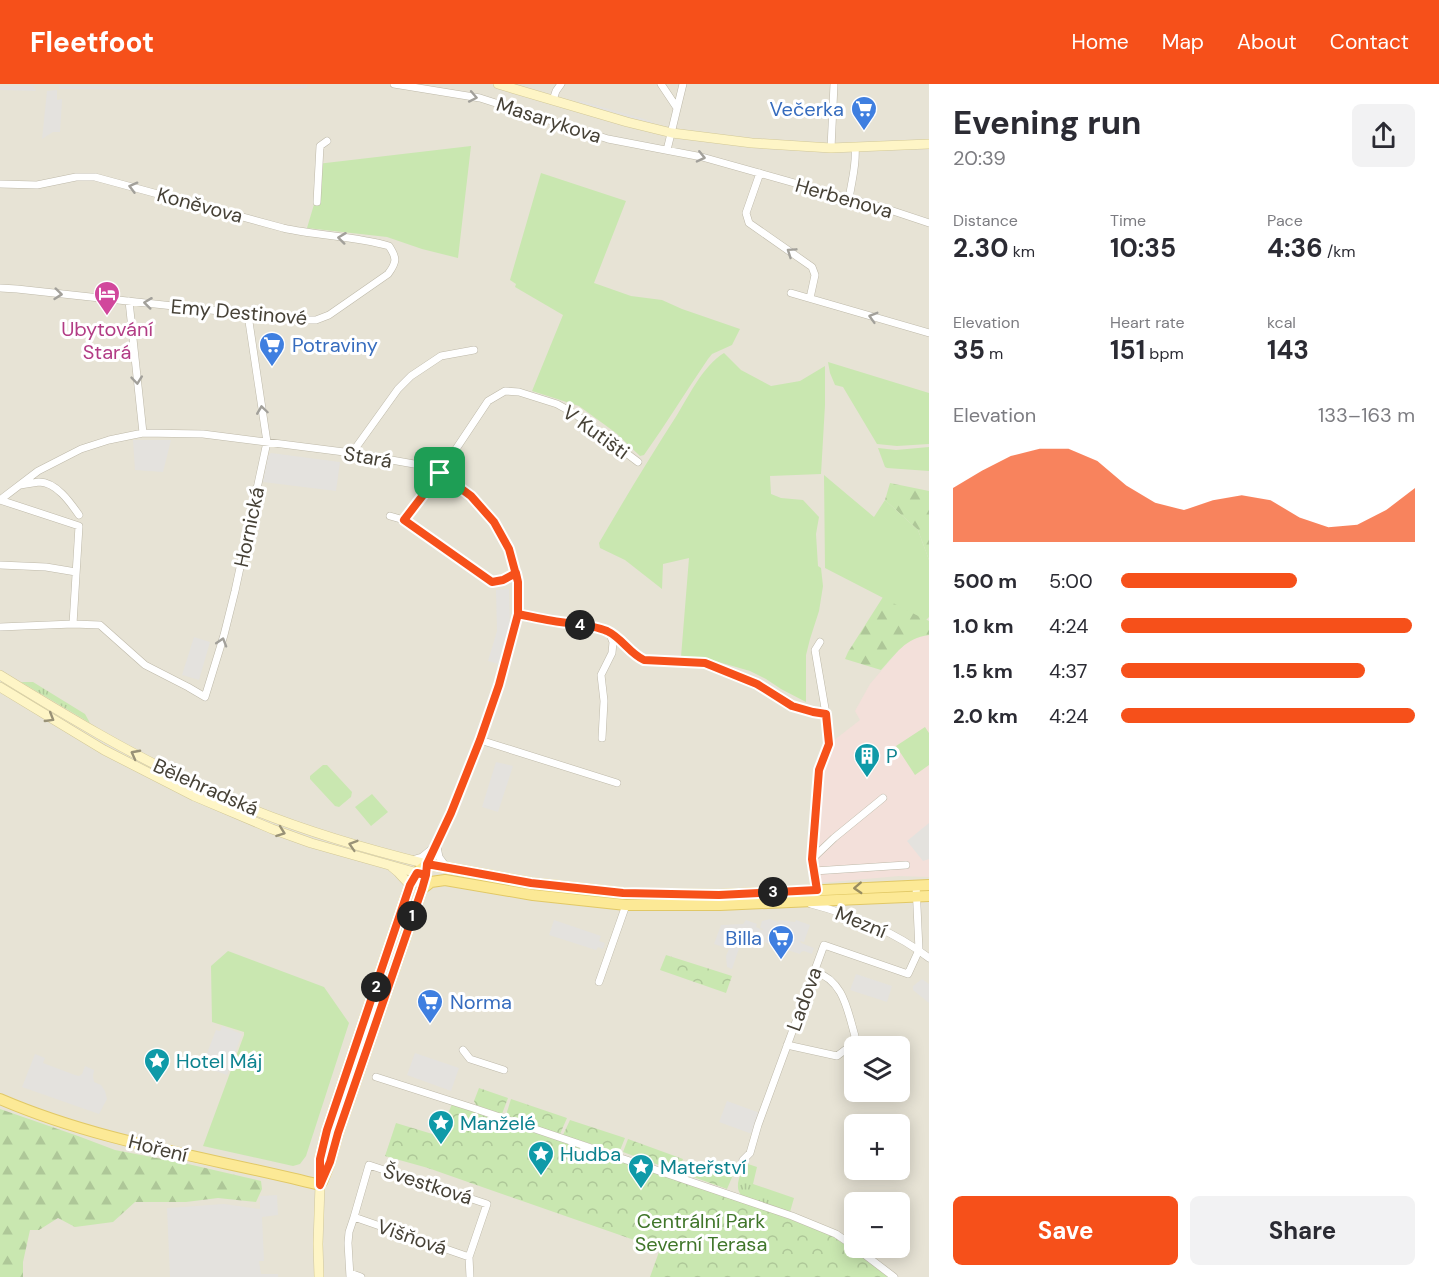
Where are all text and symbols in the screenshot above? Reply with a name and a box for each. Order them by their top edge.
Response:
text: Fleetfoot [30,24,154,61]
text: Home [1071,28,1129,56]
text: Map [1162,28,1204,56]
text: About [1237,28,1297,56]
text: Contact [1330,28,1409,56]
one-way arrow [467,90,477,103]
street label: Masarykova [493,91,605,149]
supermarket icon: Večerka [849,94,879,132]
place label: Večerka [769,96,844,122]
text: Evening run [953,101,1141,144]
button: share [1352,104,1415,167]
text: 20:39 [953,145,1006,171]
one-way arrow [696,150,706,163]
street label: Herbenova [792,172,896,224]
street label: Koněvova [154,181,246,229]
one-way arrow [128,182,139,194]
text: Distance [953,210,1018,231]
text: Time [1110,210,1146,231]
text: Pace [1267,210,1303,231]
text: 2.30 [953,231,1009,265]
text: 10:35 [1110,231,1176,265]
text: 4:36 [1267,231,1323,265]
one-way arrow [338,232,347,244]
text: km [1009,241,1035,262]
text: /km [1323,241,1356,262]
one-way arrow [786,248,797,259]
hotel icon: Ubytování Stará [92,279,122,317]
one-way arrow [54,287,63,299]
street label: Emy Destinové [170,293,308,331]
one-way arrow [144,298,153,310]
one-way arrow [868,312,879,324]
text: Elevation [953,312,1020,333]
text: Heart rate [1110,312,1185,333]
text: kcal [1267,312,1296,333]
place label: Ubytování Stará [61,316,153,365]
supermarket icon: Potraviny [257,330,287,368]
place label: Potraviny [292,332,378,358]
text: 35 [953,333,985,367]
text: 151 [1110,333,1145,367]
text: 143 [1267,333,1309,367]
text: m [985,343,1003,364]
text: bpm [1145,343,1184,364]
one-way arrow [130,376,143,385]
street label: V Kutišti [557,399,635,465]
text: Elevation [953,402,1036,428]
text: 133–163 m [1318,402,1415,428]
one-way arrow [256,405,268,414]
street label: Stará [342,440,394,474]
pin [414,447,465,498]
icon: arrive [423,456,456,489]
street label: Hornická [228,484,270,570]
text: 500 m [953,568,1017,594]
text: 5:00 [1049,568,1093,594]
pin: 4 [565,610,595,640]
text: 1.0 km [953,613,1014,639]
text: 4:24 [1049,613,1089,639]
text: 4 [575,614,585,635]
one-way arrow [215,637,227,648]
text: 1.5 km [953,658,1013,684]
text: 4:37 [1049,658,1087,684]
text: 2.0 km [953,703,1018,729]
text: 4:24 [1049,703,1089,729]
one-way arrow [44,710,54,722]
building icon: P [852,741,882,779]
place label: P [886,743,898,769]
one-way arrow [130,750,141,761]
street label: Bělehradská [149,752,263,822]
one-way arrow [275,825,286,838]
one-way arrow [348,840,359,852]
pin: 3 [758,877,788,907]
text: 3 [768,881,778,902]
one-way arrow [853,881,862,894]
street label: Mezní [831,900,891,944]
pin: 1 [397,901,427,931]
text: 1 [409,905,415,926]
supermarket icon: Billa [766,923,796,961]
place label: Billa [725,925,762,951]
street label: Ladova [780,963,828,1035]
pin: 2 [361,972,391,1002]
text: 2 [371,976,381,997]
supermarket icon: Norma [415,987,445,1025]
place label: Norma [450,989,512,1015]
map controls [844,1036,910,1258]
button: layers [844,1036,910,1102]
place icon: Hotel Máj [142,1046,172,1084]
place label: Hotel Máj [176,1048,262,1074]
place icon: Manželé [426,1108,456,1146]
place label: Manželé [460,1110,536,1136]
button: + [844,1114,910,1180]
street label: Hoření [126,1128,191,1168]
place icon: Hudba [526,1139,556,1177]
place label: Hudba [560,1141,621,1167]
place icon: Mateřství [626,1152,656,1190]
place label: Mateřství [660,1154,747,1180]
street label: Švestková [380,1157,476,1211]
button: − [844,1192,910,1258]
button: Save [953,1196,1178,1265]
button: Share [1190,1196,1415,1265]
park label: Centrální Park Severní Terasa [635,1208,767,1257]
street label: Višňová [374,1213,450,1261]

